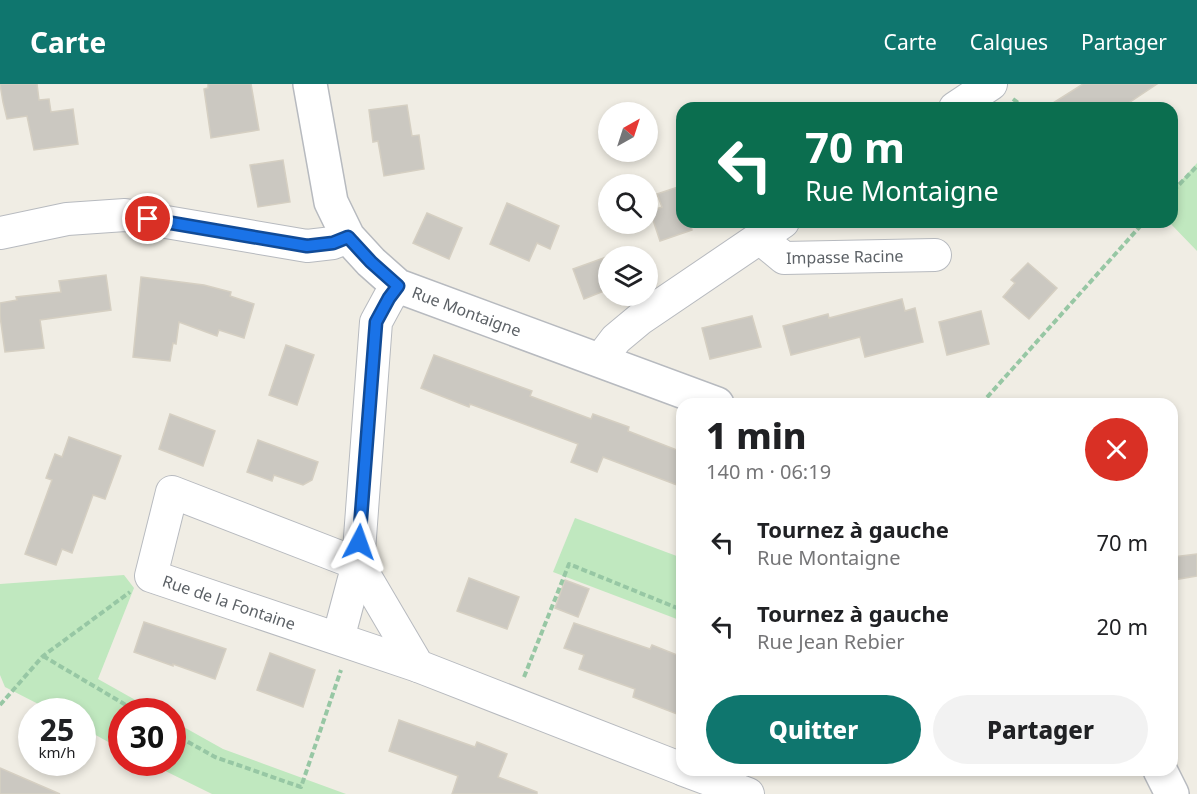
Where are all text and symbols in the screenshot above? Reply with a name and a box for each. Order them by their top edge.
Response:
text: Carte [30,23,106,61]
text: Carte [884,28,937,56]
text: Calques [970,28,1048,56]
text: Partager [1081,28,1167,56]
north arrow [598,102,658,162]
map controls [598,102,658,306]
text: 70 m [805,118,905,175]
icon: left [706,126,784,204]
text: Rue Montaigne [805,172,999,209]
button: search [598,174,658,234]
pin [122,193,173,244]
icon: arrive [131,202,164,235]
street label: Impasse Racine [786,245,904,269]
button: layers [598,246,658,306]
street label: Rue Montaigne [409,281,524,342]
text: 1 min [706,411,807,460]
button: close [1085,418,1148,481]
text: 140 m · 06:19 [706,458,831,485]
position arrow [327,510,391,574]
text: Tournez à gauche [757,514,949,544]
icon: left [706,526,739,559]
text: 70 m [1097,527,1148,557]
text: Rue Montaigne [757,544,900,571]
street label: Rue de la Fontaine [160,570,298,635]
text: Tournez à gauche [757,598,949,628]
icon: left [706,610,739,643]
text: 20 m [1097,611,1148,641]
text: Rue Jean Rebier [757,628,905,655]
button: Quitter [706,695,921,764]
button: Partager [933,695,1148,764]
speed limit sign: 30 [108,698,186,776]
text: 25 [40,709,74,750]
text: km/h [39,742,75,762]

